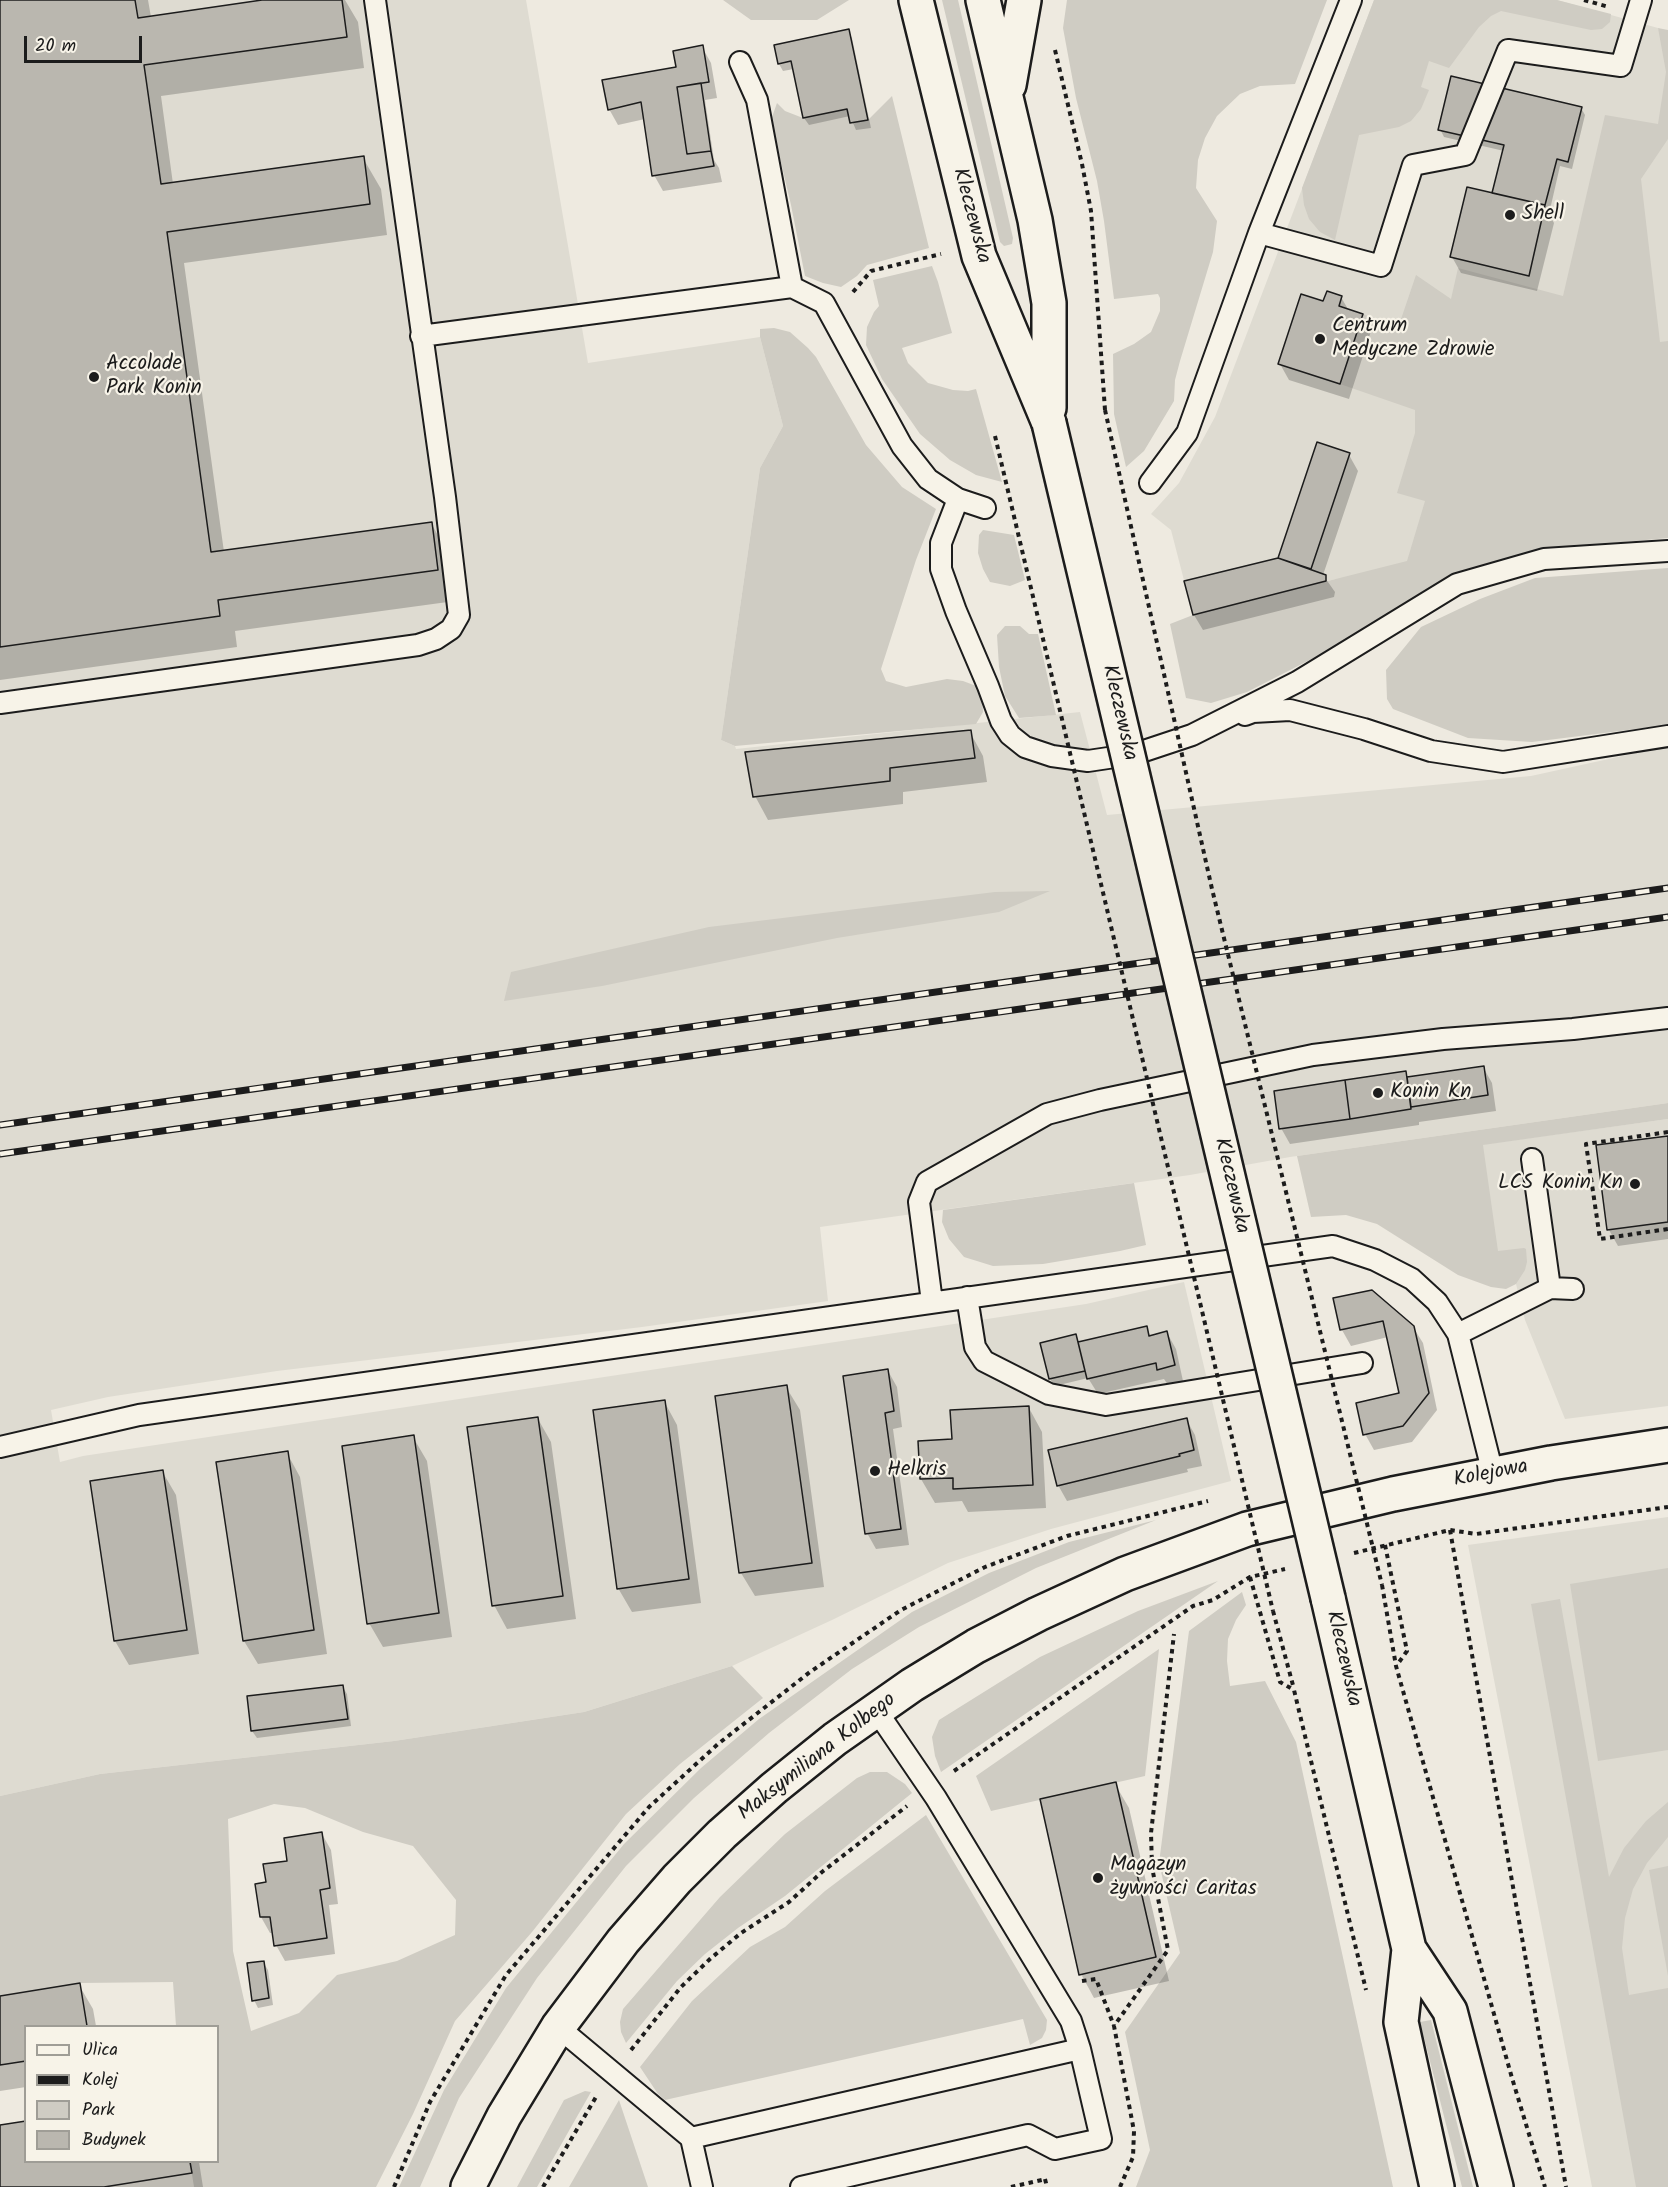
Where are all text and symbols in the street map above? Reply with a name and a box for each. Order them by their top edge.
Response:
scale bar [27,24,146,62]
text: 20 m [35,32,76,61]
street label: Kleczewska [945,165,995,267]
place label: Shell [1522,202,1564,228]
marker: Shell [1503,208,1517,222]
place label: Centrum Medyczne Zdrowie [1332,314,1495,364]
marker: Centrum Medyczne Zdrowie [1313,332,1327,346]
place label: Accolade Park Konin [106,352,202,402]
marker: Accolade Park Konin [87,370,101,384]
street label: Kleczewska [1095,663,1141,763]
place label: Konin Kn [1390,1080,1471,1106]
marker: Konin Kn [1371,1086,1385,1100]
street label: Kleczewska [1207,1136,1253,1236]
place label: LCS Konin Kn [1498,1171,1623,1197]
marker: LCS Konin Kn [1628,1177,1642,1191]
street label: Kolejowa [1452,1455,1530,1495]
place label: Helkris [887,1458,946,1484]
marker: Helkris [868,1464,882,1478]
street label: Kleczewska [1319,1609,1365,1709]
street label: Maksymiliana Kolbego [734,1689,902,1827]
place label: Magazyn żywności Caritas [1110,1853,1257,1903]
marker: Magazyn żywności Caritas [1091,1871,1105,1885]
legend [24,2025,219,2163]
text: Ulica [82,2036,118,2065]
text: Kolej [82,2066,118,2095]
text: Park [82,2096,115,2125]
text: Budynek [82,2126,146,2155]

